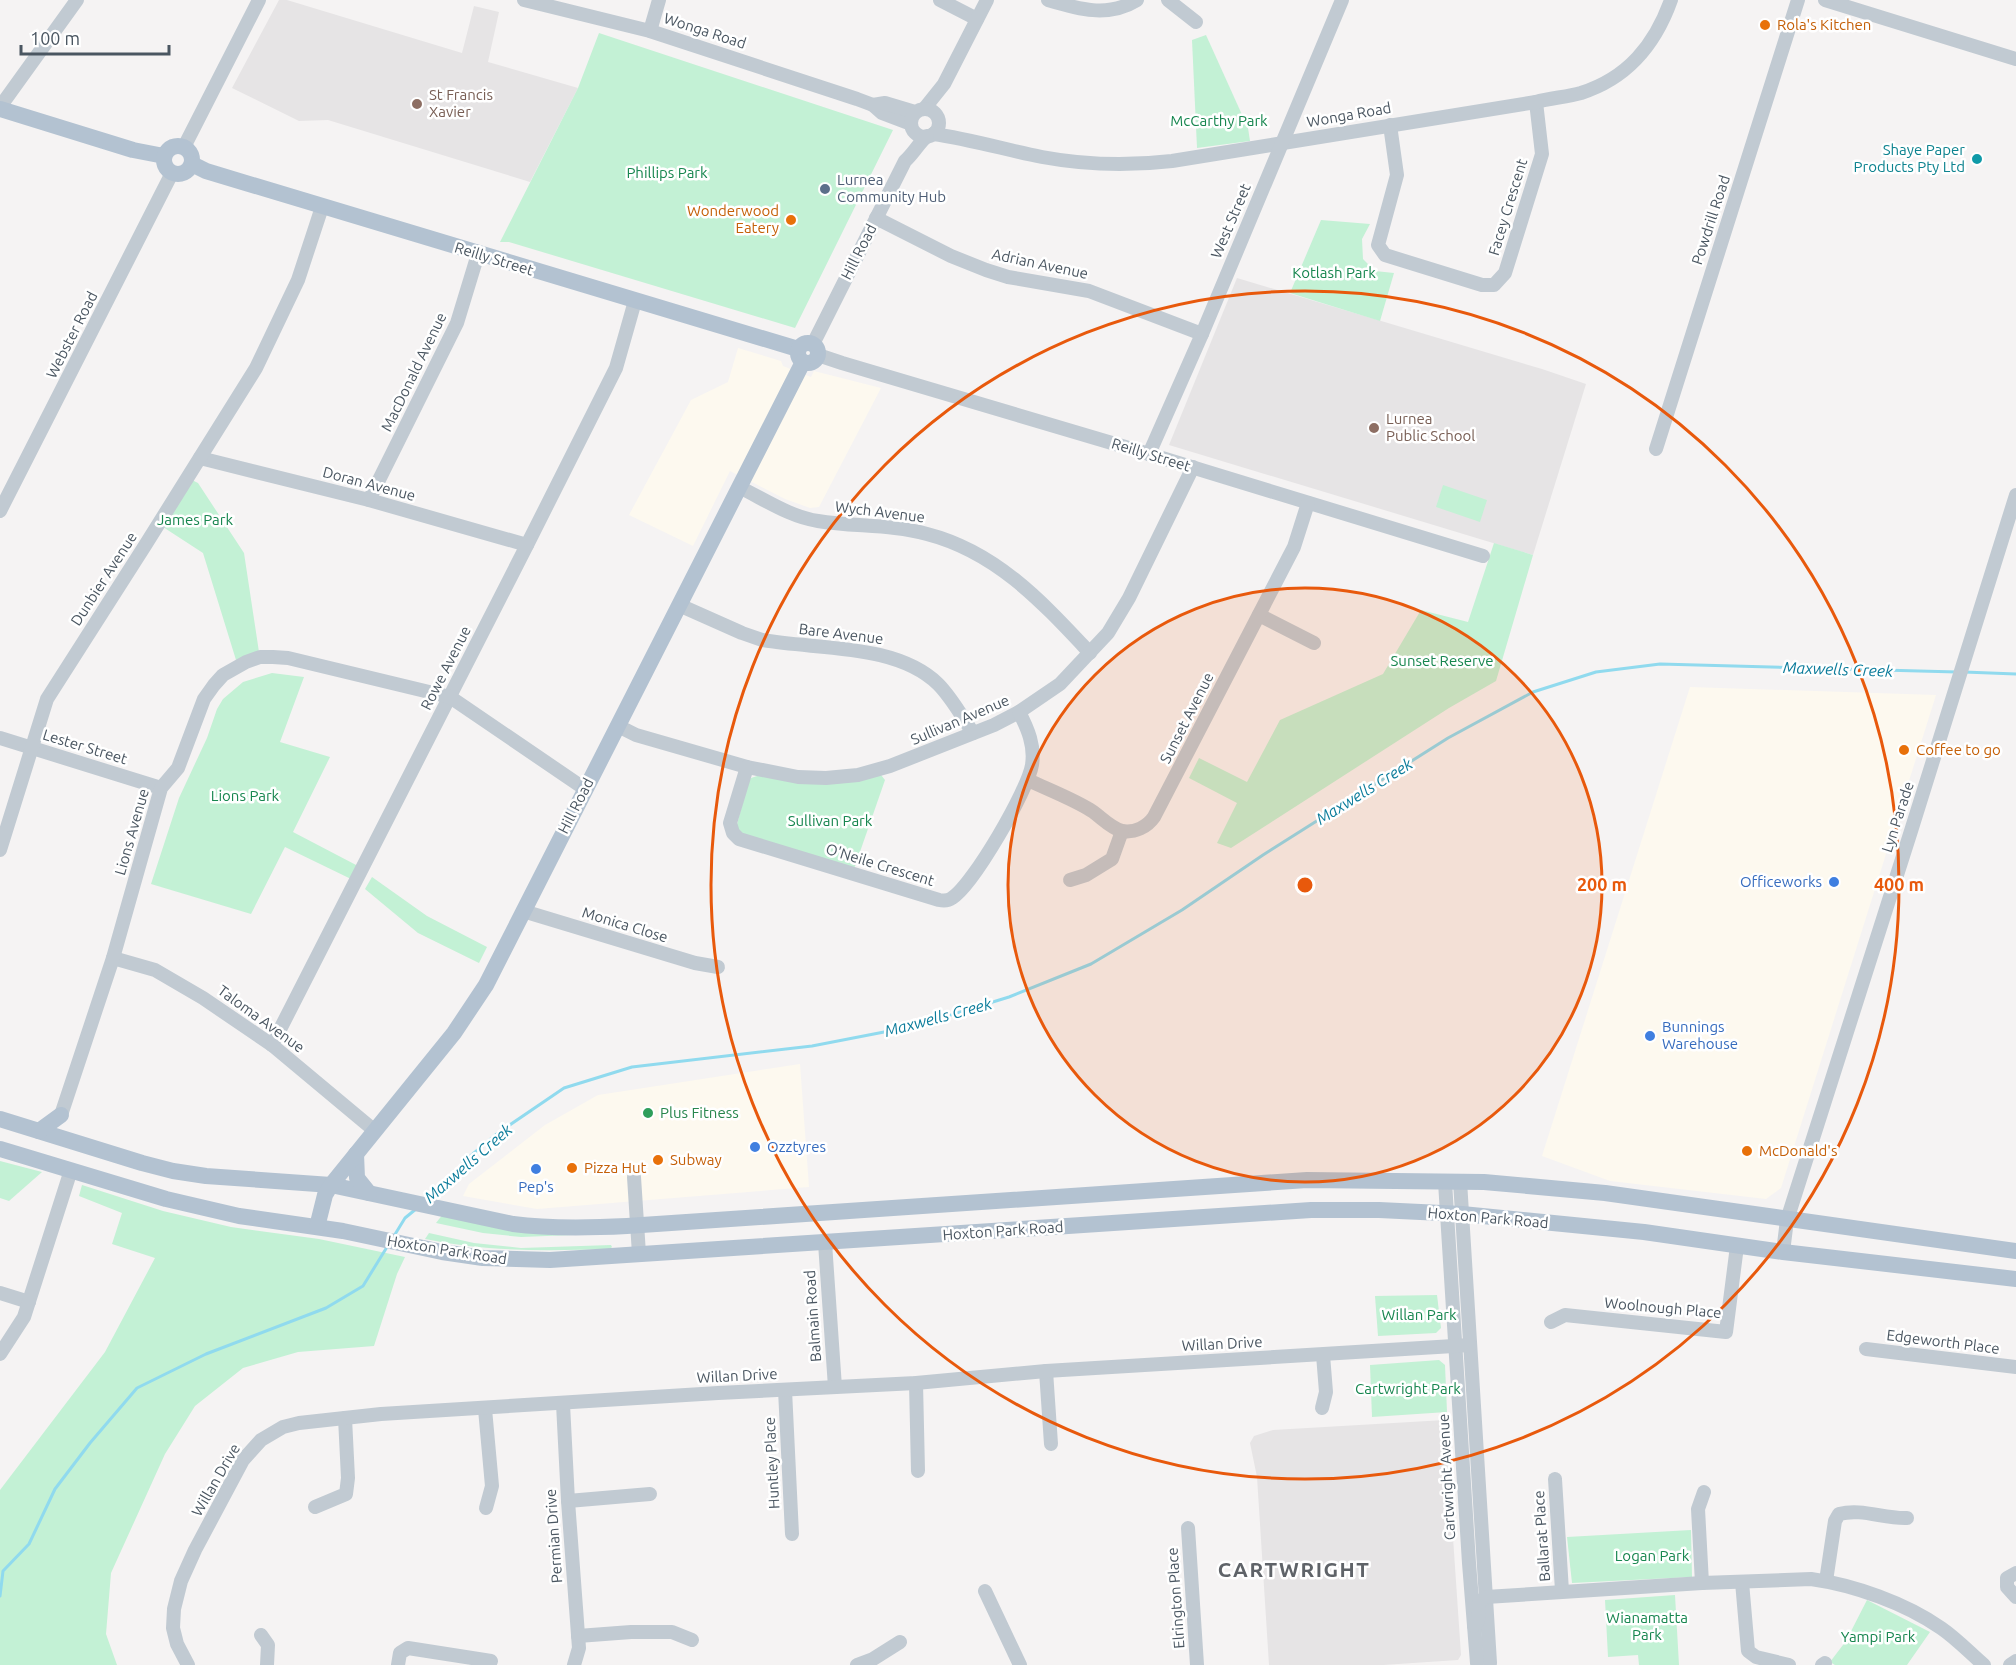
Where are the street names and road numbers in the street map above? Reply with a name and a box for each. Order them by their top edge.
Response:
street label: Wonga Road [662,9,748,52]
street label: Wonga Road [1305,99,1392,130]
street label: Facey Crescent [1485,156,1530,257]
street label: Powdrill Road [1688,173,1733,267]
street label: West Street [1207,181,1254,261]
street label: Hill Road [837,221,880,282]
street label: Reilly Street [453,238,536,279]
street label: Adrian Avenue [990,245,1090,282]
street label: Webster Road [42,289,101,381]
street label: MacDonald Avenue [377,310,450,434]
street label: Reilly Street [1110,434,1193,475]
street label: Doran Avenue [321,463,417,504]
street label: Wych Avenue [834,498,926,525]
street label: Dunbier Avenue [67,529,140,629]
street label: Bare Avenue [798,620,884,647]
street label: Rowe Avenue [417,623,474,713]
street label: Sunset Avenue [1156,670,1217,766]
street label: Sullivan Avenue [908,691,1012,748]
street label: Lester Street [41,726,130,767]
street label: Hill Road [554,775,597,836]
street label: Lyn Parade [1878,779,1917,854]
street label: Lions Avenue [111,787,152,877]
street label: O'Neile Crescent [824,840,937,889]
street label: Monica Close [580,903,670,946]
street label: Taloma Avenue [215,982,308,1056]
street label: Hoxton Park Road [1427,1204,1549,1231]
street label: Hoxton Park Road [942,1218,1064,1243]
street label: Hoxton Park Road [386,1232,508,1267]
street label: Balmain Road [801,1270,824,1363]
street label: Woolnough Place [1604,1294,1722,1321]
street label: Edgeworth Place [1886,1326,2001,1357]
street label: Willan Drive [1181,1333,1263,1354]
street label: Willan Drive [696,1365,778,1386]
street label: Cartwright Avenue [1435,1413,1458,1541]
street label: Huntley Place [761,1417,782,1510]
street label: Willan Drive [188,1440,243,1519]
street label: Permian Drive [542,1488,565,1584]
street label: Ballarat Place [1530,1490,1553,1582]
street label: Elrington Place [1163,1547,1188,1649]

